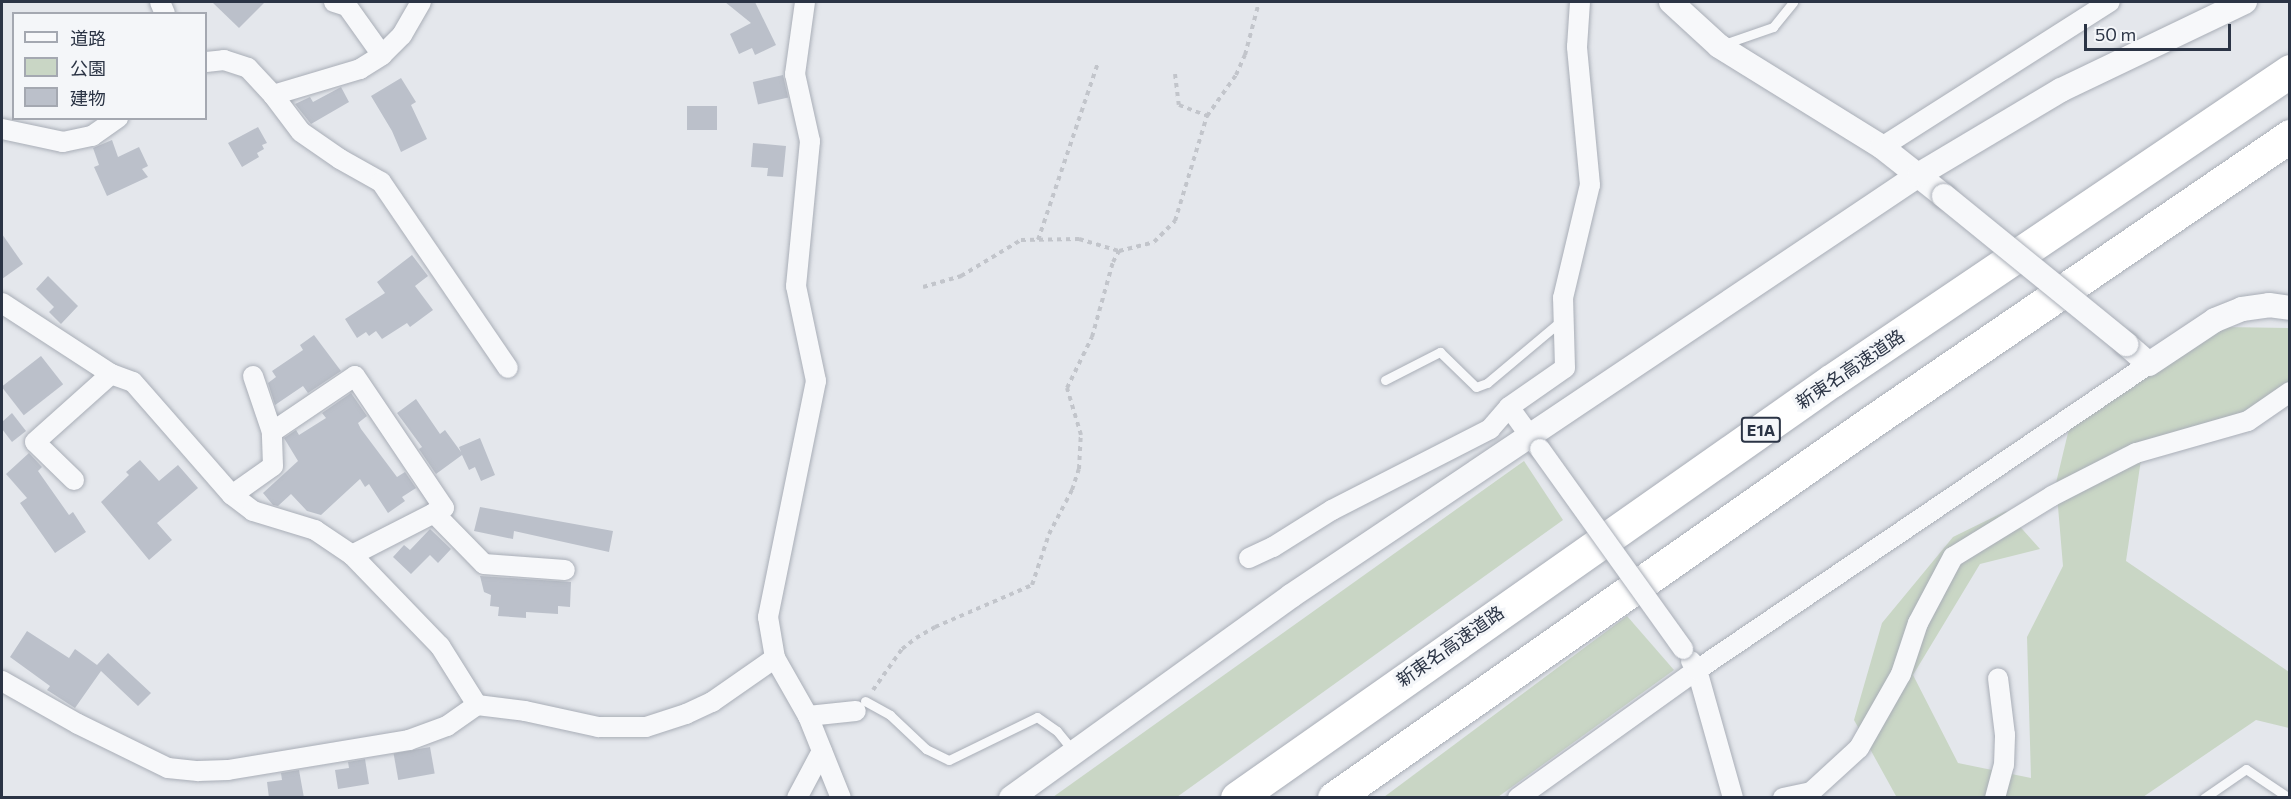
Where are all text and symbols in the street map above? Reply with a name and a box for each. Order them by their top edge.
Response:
legend [12,12,207,120]
scale bar [2087,12,2234,50]
text: 50 m [2095,23,2136,45]
text: 道路 [70,27,106,49]
text: 公園 [70,57,106,79]
text: 建物 [70,87,106,109]
street label: 新東名高速道路 [1792,325,1908,413]
road number: E1A [1740,417,1782,443]
street label: 新東名高速道路 [1392,601,1508,691]

